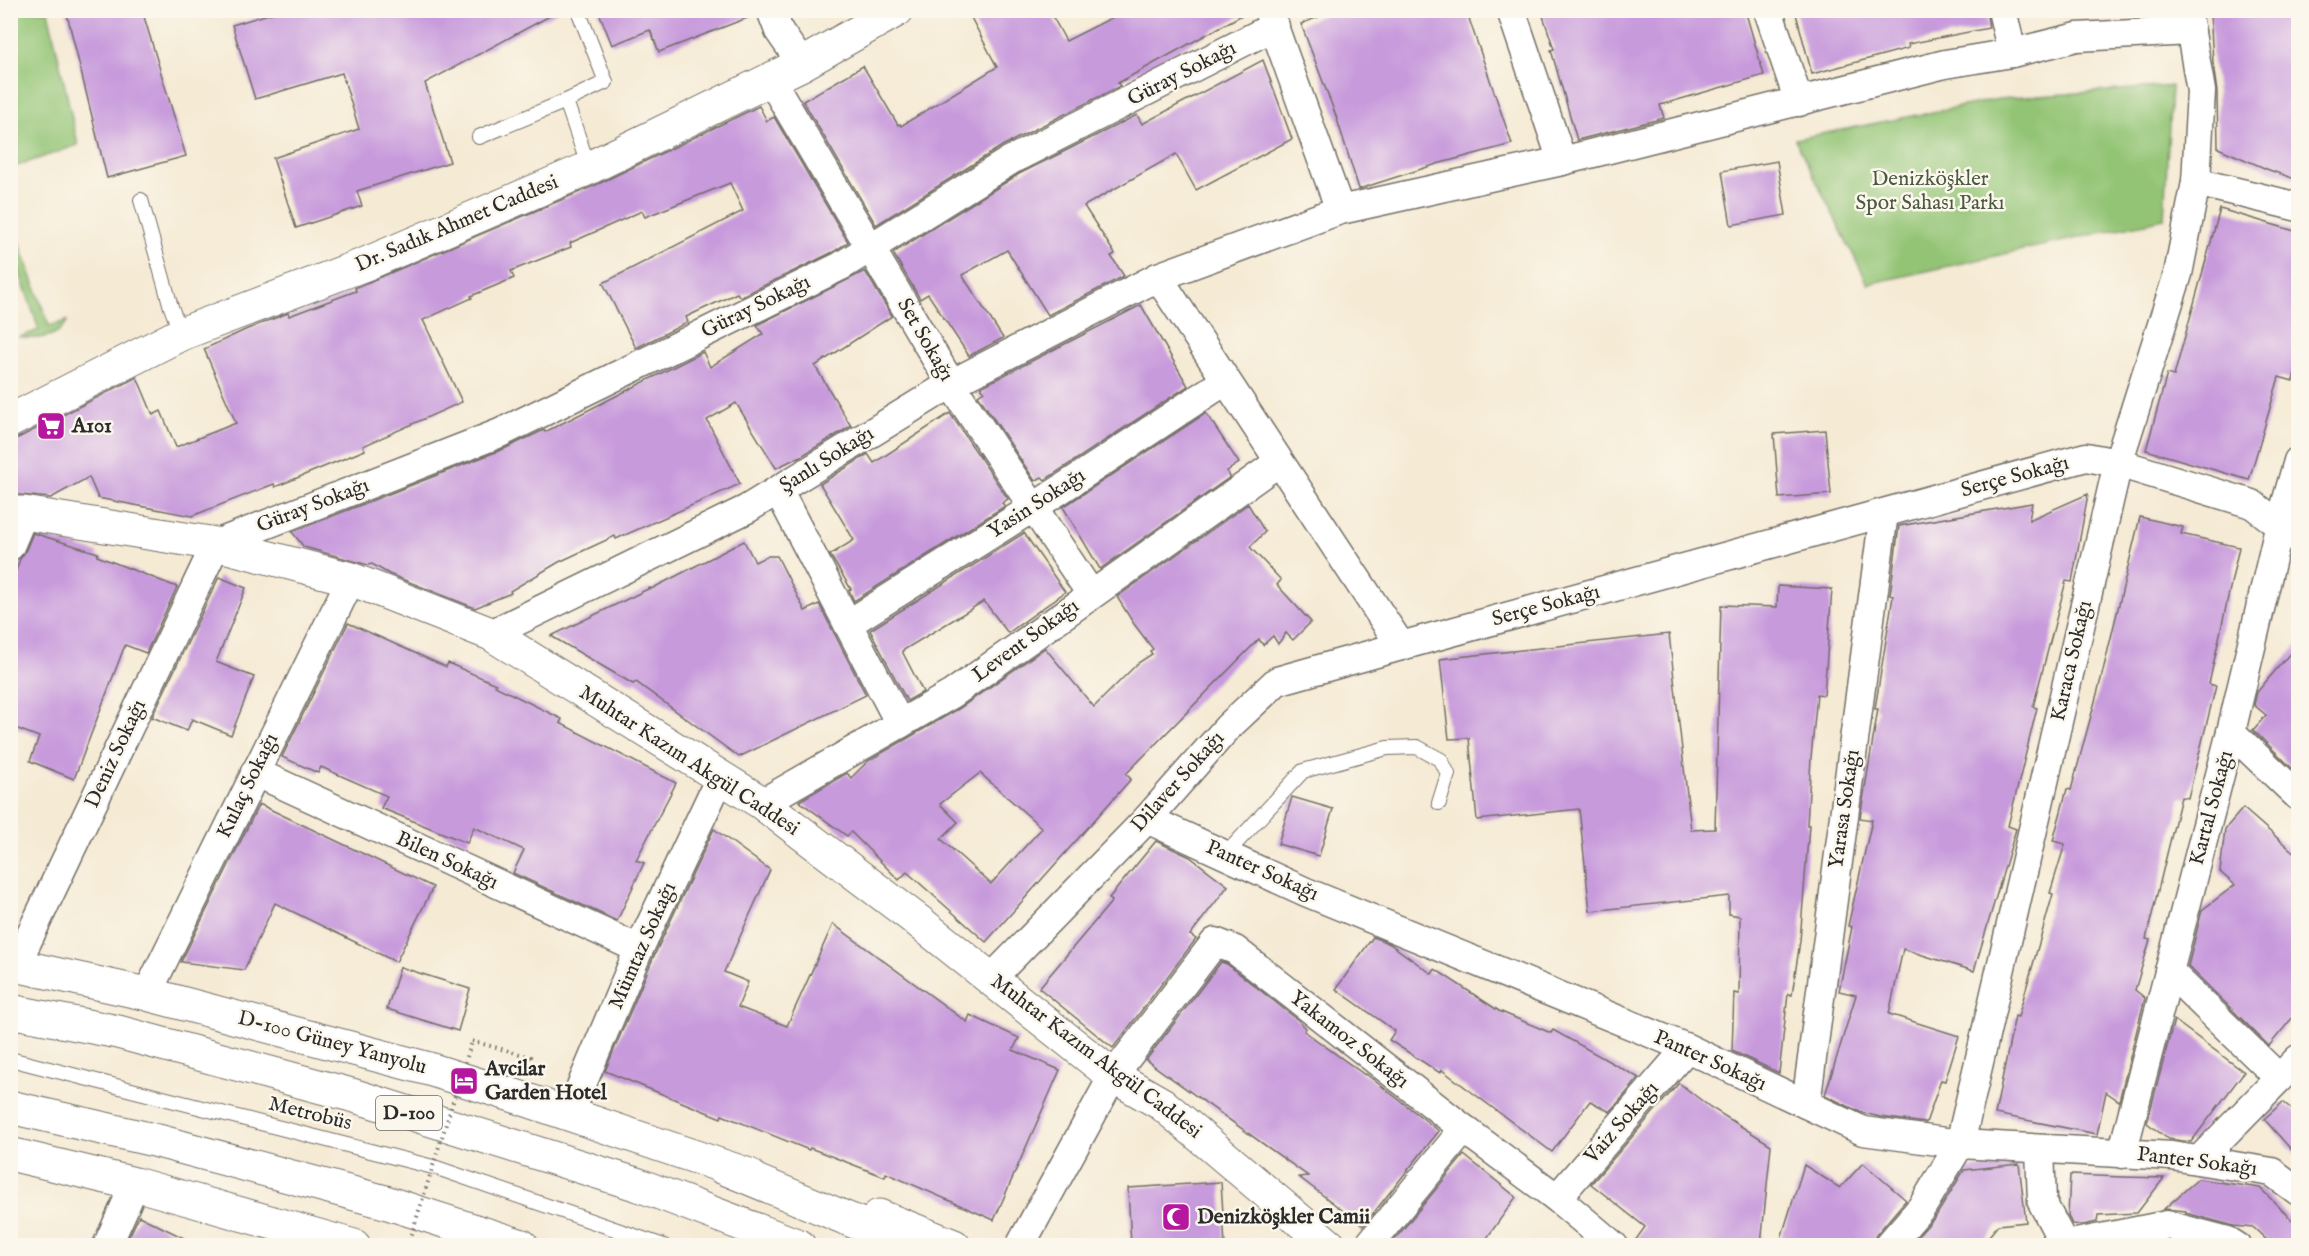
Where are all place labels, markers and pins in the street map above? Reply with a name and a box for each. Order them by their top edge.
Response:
supermarket icon: A101 [35,410,67,442]
place label: A101 [71,413,112,440]
place label: Avcilar Garden Hotel [484,1056,608,1107]
hotel icon: Avcilar Garden Hotel [448,1065,480,1097]
mosque icon: Denizköşkler Camii [1160,1201,1192,1233]
place label: Denizköşkler Camii [1197,1204,1371,1231]

